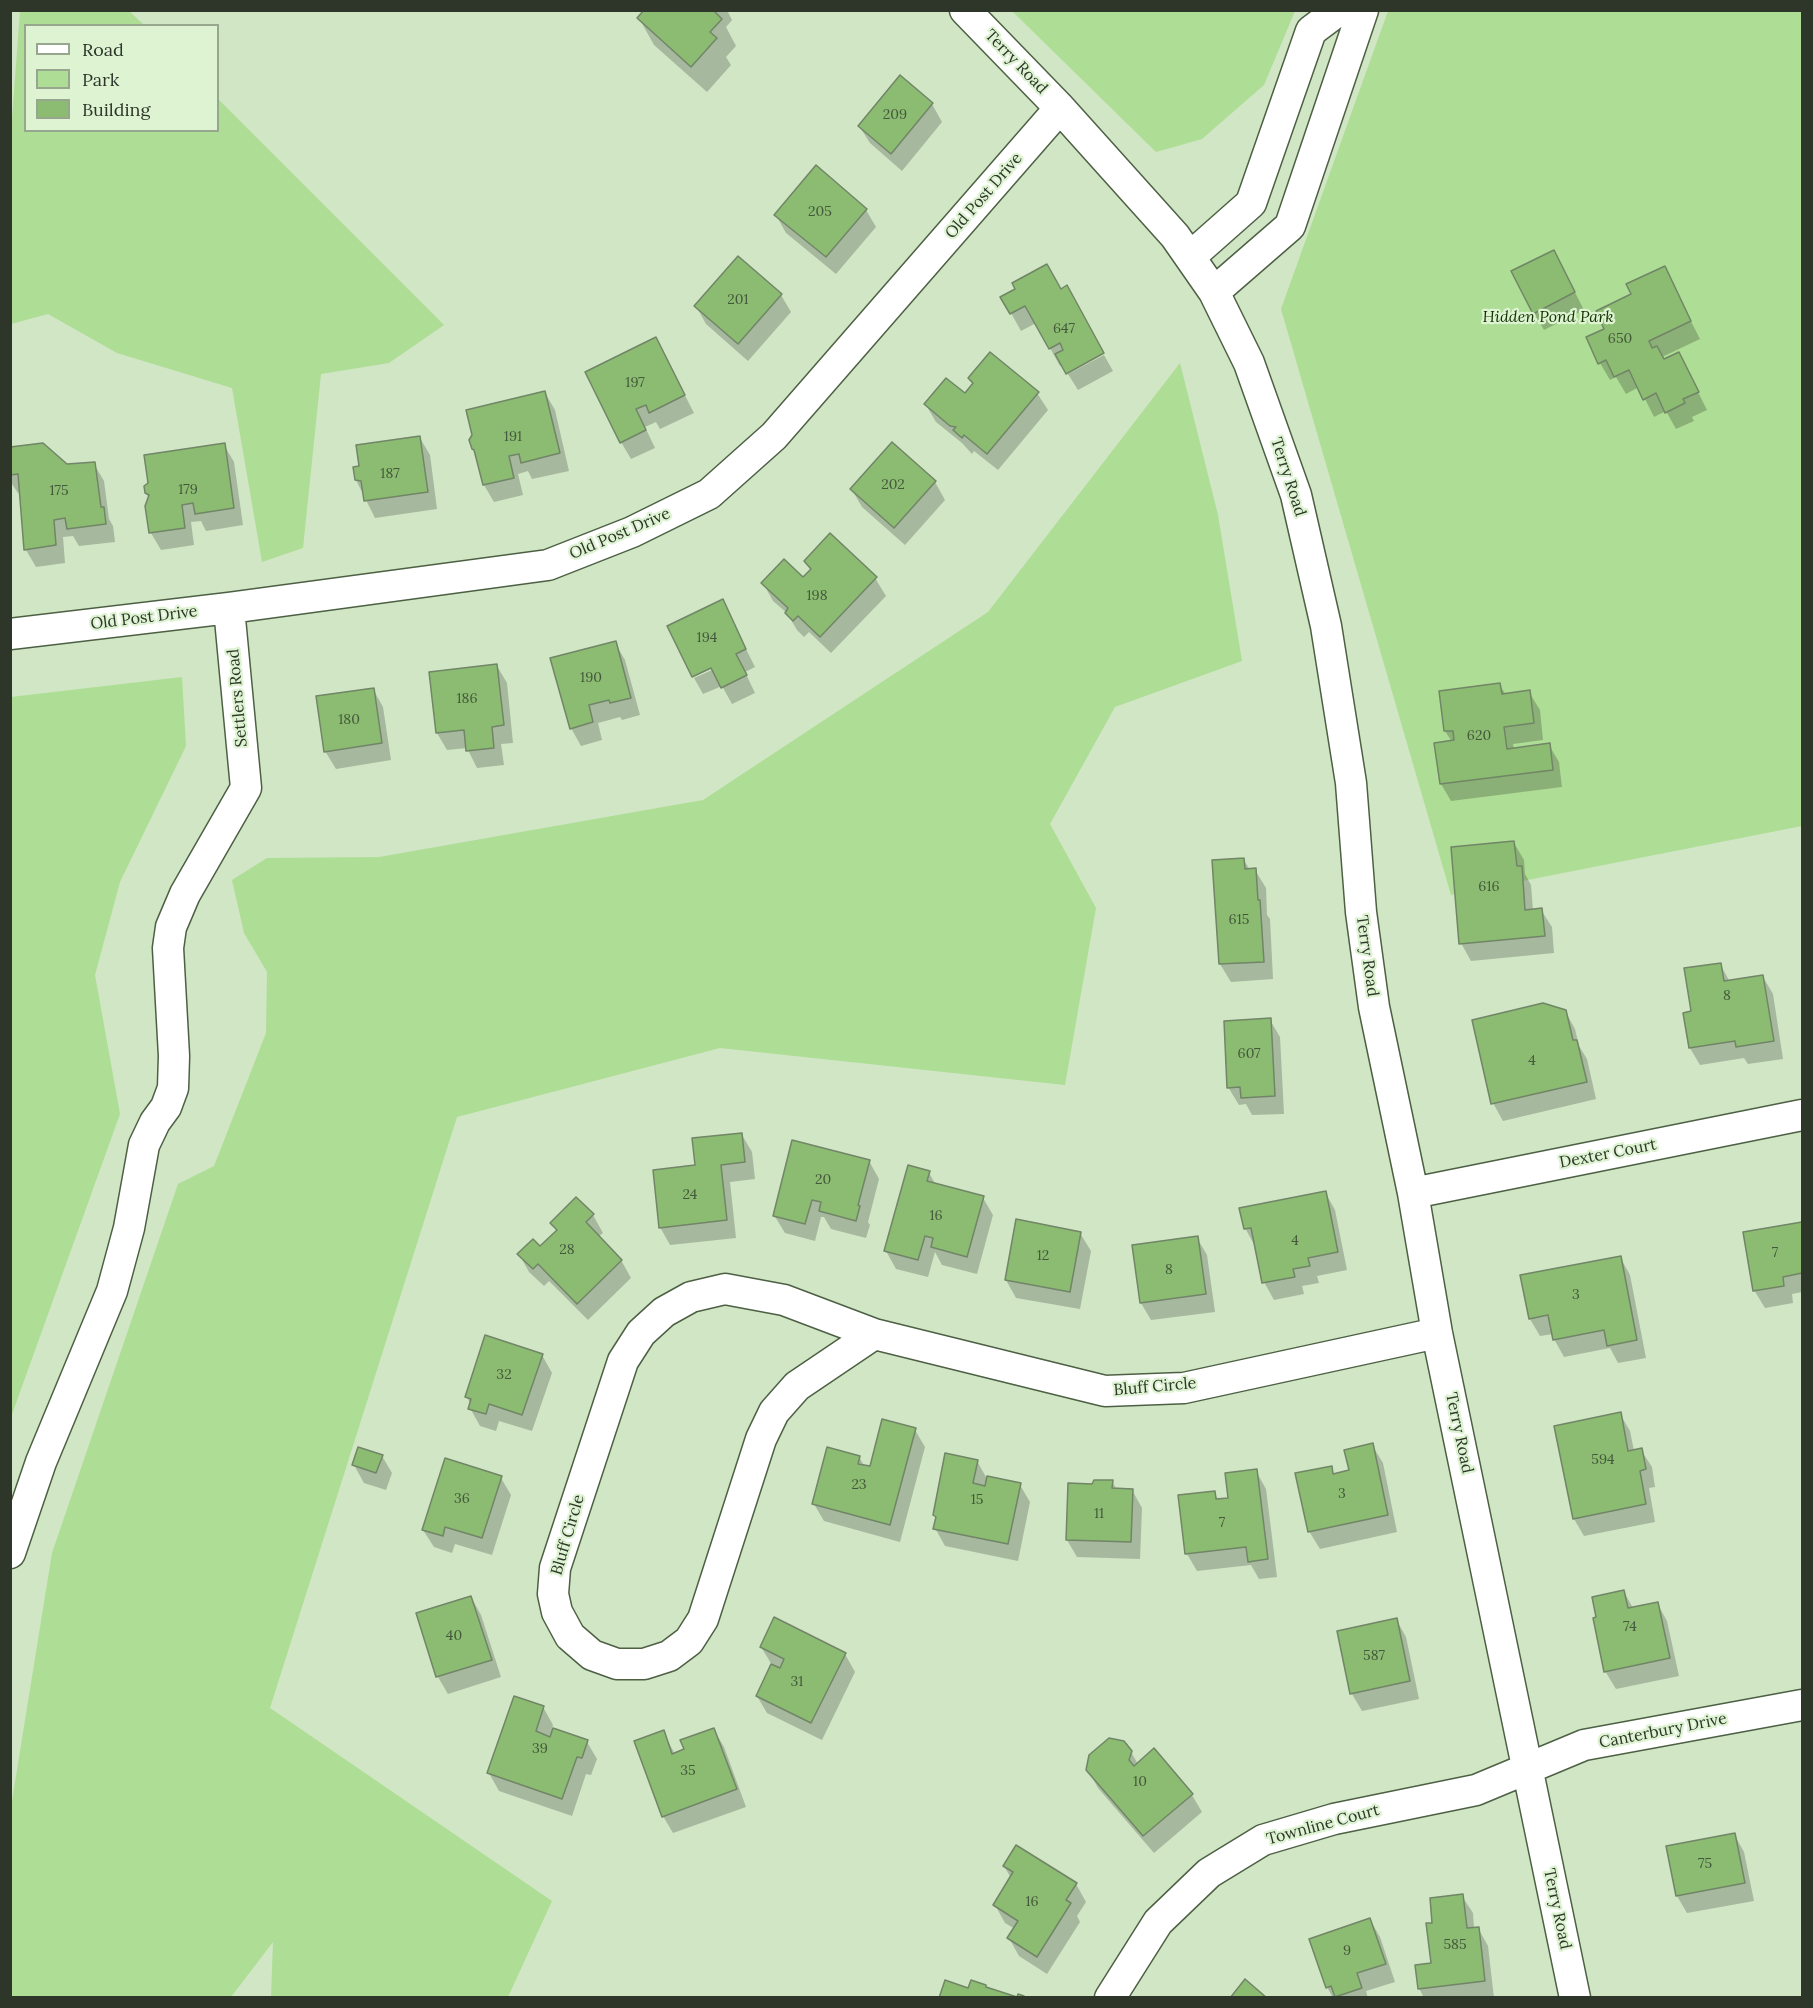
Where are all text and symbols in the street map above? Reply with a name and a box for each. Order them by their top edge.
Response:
legend [24,24,219,132]
street label: Terry Road [981,26,1051,98]
text: Road [82,38,124,61]
text: Park [82,68,119,91]
text: Building [82,98,150,121]
house number: 209 [883,107,907,123]
street label: Old Post Drive [941,149,1027,243]
house number: 205 [808,204,832,220]
house number: 201 [727,292,749,308]
park label: Hidden Pond Park [1482,307,1614,327]
house number: 647 [1053,321,1075,337]
house number: 650 [1608,331,1632,347]
house number: 197 [625,375,645,391]
house number: 191 [504,429,522,445]
street label: Terry Road [1266,435,1310,519]
house number: 187 [380,466,400,482]
house number: 202 [881,477,905,493]
house number: 179 [178,482,198,498]
house number: 175 [49,483,69,499]
street label: Old Post Drive [567,504,673,564]
house number: 198 [806,588,828,604]
street label: Old Post Drive [89,602,199,634]
house number: 194 [697,630,717,646]
street label: Settlers Road [224,648,252,748]
house number: 190 [580,670,602,686]
house number: 186 [456,691,478,707]
house number: 180 [338,712,360,728]
house number: 620 [1467,728,1491,744]
house number: 616 [1478,879,1500,895]
house number: 615 [1229,912,1249,928]
street label: Terry Road [1352,914,1382,998]
house number: 8 [1723,988,1731,1004]
house number: 607 [1238,1046,1260,1062]
house number: 4 [1528,1053,1536,1069]
street label: Dexter Court [1558,1135,1658,1173]
house number: 20 [815,1172,831,1188]
house number: 24 [683,1187,697,1203]
house number: 16 [929,1208,943,1224]
house number: 4 [1291,1233,1299,1249]
house number: 28 [559,1242,575,1258]
house number: 7 [1772,1245,1778,1261]
house number: 12 [1037,1248,1049,1264]
house number: 8 [1165,1262,1173,1278]
house number: 3 [1572,1287,1580,1303]
house number: 32 [496,1367,512,1383]
street label: Bluff Circle [1113,1374,1197,1400]
street label: Terry Road [1441,1391,1477,1475]
house number: 594 [1591,1452,1615,1468]
house number: 23 [851,1477,867,1493]
house number: 3 [1338,1486,1346,1502]
house number: 36 [454,1491,470,1507]
street label: Bluff Circle [547,1492,589,1578]
house number: 15 [971,1492,983,1508]
house number: 11 [1094,1506,1104,1522]
house number: 7 [1219,1515,1225,1531]
house number: 74 [1623,1619,1637,1635]
house number: 40 [446,1628,462,1644]
house number: 587 [1363,1648,1385,1664]
house number: 31 [791,1674,803,1690]
street label: Canterbury Drive [1598,1709,1728,1753]
house number: 39 [532,1741,548,1757]
house number: 35 [680,1763,696,1779]
house number: 10 [1133,1774,1147,1790]
street label: Townline Court [1265,1801,1381,1849]
house number: 75 [1698,1856,1712,1872]
street label: Terry Road [1539,1867,1575,1951]
house number: 16 [1025,1894,1039,1910]
house number: 585 [1443,1937,1467,1953]
house number: 9 [1343,1943,1351,1959]

